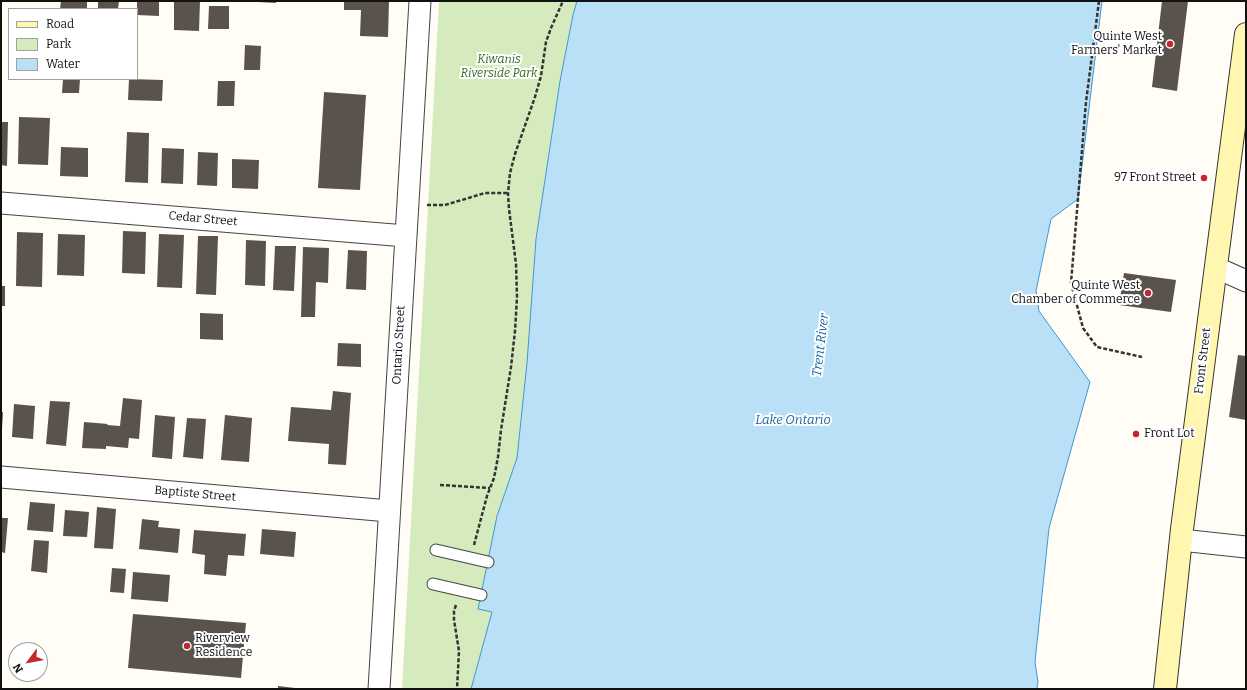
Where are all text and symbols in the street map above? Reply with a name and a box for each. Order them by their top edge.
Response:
legend [8,8,138,80]
text: Road [46,17,74,31]
place label: Quinte West Farmers' Market [1071,30,1162,58]
text: Park [46,37,71,51]
marker: Quinte West Farmers' Market [1165,39,1175,49]
park label: Kiwanis Riverside Park [461,53,537,81]
text: Water [46,57,80,71]
place label: 97 Front Street [1114,171,1196,185]
marker: 97 Front Street [1199,173,1209,183]
street label: Cedar Street [168,209,238,229]
place label: Quinte West Chamber of Commerce [1011,279,1140,307]
marker: Quinte West Chamber of Commerce [1143,288,1153,298]
street label: Ontario Street [390,305,408,385]
water label: Trent River [809,313,833,377]
street label: Front Street [1192,327,1214,395]
water label: Lake Ontario [755,412,831,428]
place label: Front Lot [1144,427,1195,441]
marker: Front Lot [1131,429,1141,439]
street label: Baptiste Street [154,483,236,505]
place label: Riverview Residence [195,632,252,660]
marker: Riverview Residence [182,641,192,651]
north arrow [8,642,48,682]
text: N [10,661,26,675]

